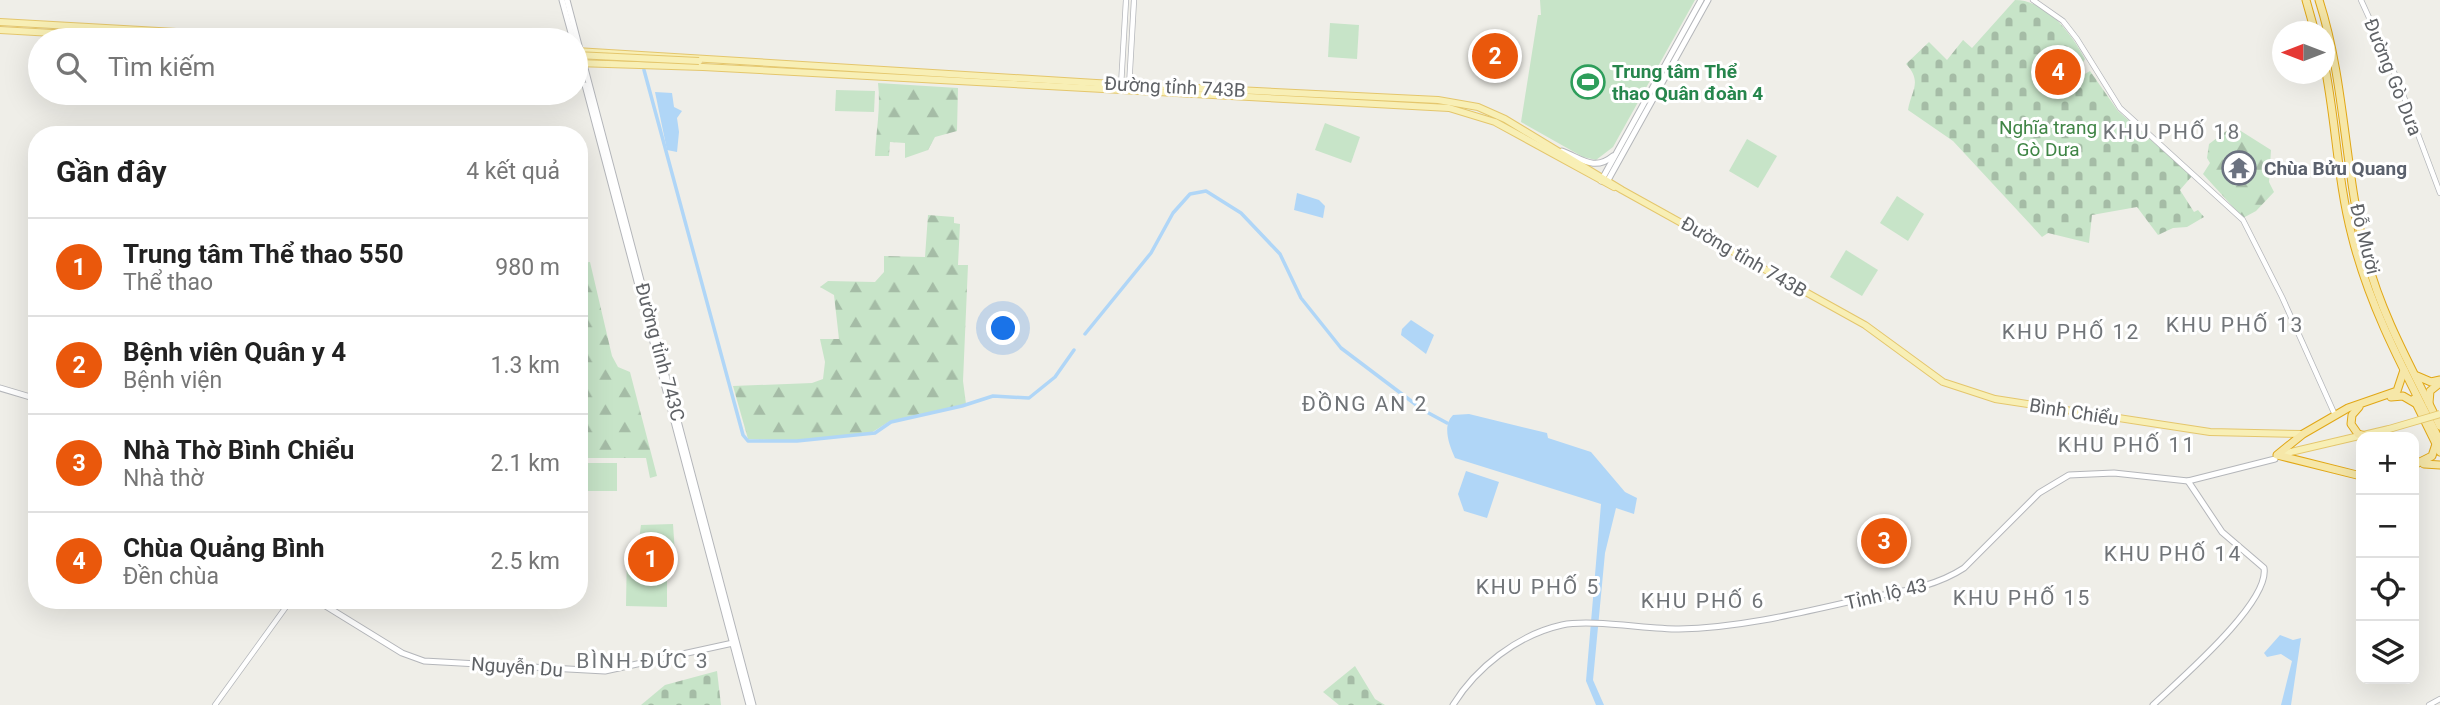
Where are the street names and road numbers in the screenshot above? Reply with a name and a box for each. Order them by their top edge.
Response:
street label: Đường Gò Dưa [2359,15,2427,139]
street label: Đường tỉnh 743B [1104,72,1246,102]
street label: Đỗ Mười [2345,201,2385,277]
street label: Đường tỉnh 743B [1677,212,1811,302]
street label: Đường tỉnh 743C [630,280,690,424]
street label: Bình Chiểu [2028,394,2120,430]
street label: Tỉnh lộ 43 [1843,573,1929,615]
street label: Nguyễn Du [470,652,564,682]

